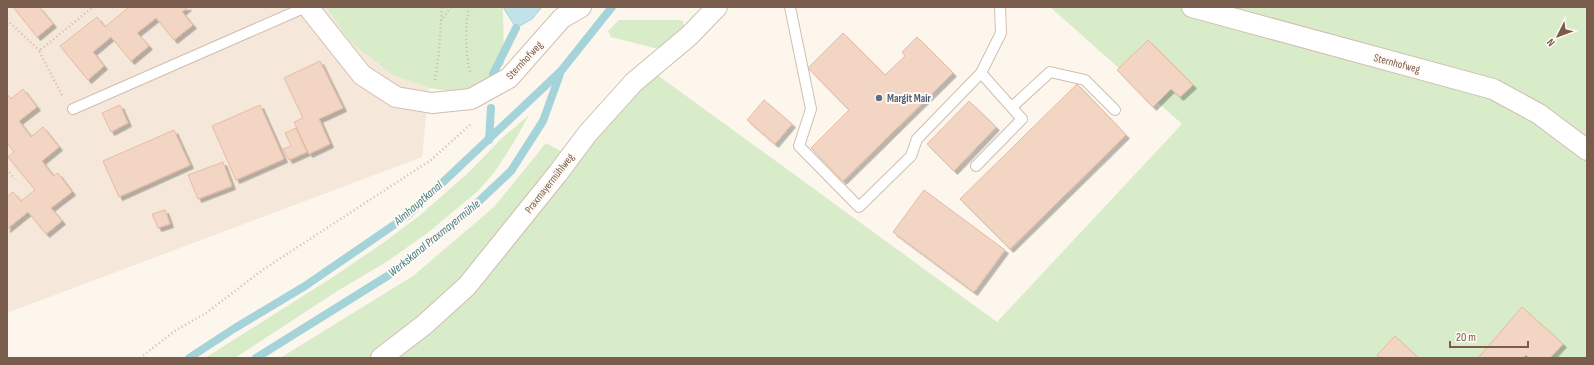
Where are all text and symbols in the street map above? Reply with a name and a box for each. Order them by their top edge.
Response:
north arrow [1538,16,1578,56]
text: N [1544,36,1558,49]
street label: Sternhofweg [503,38,546,82]
street label: Sternhofweg [1372,51,1422,76]
place label: Margit Mair [887,92,932,105]
marker: Margit Mair [874,93,884,103]
street label: Praxmayermühlweg [522,150,577,216]
water label: Almhauptkanal [390,178,446,229]
water label: Werkskanal Praxmayermühle [385,197,484,280]
scale bar [1450,323,1528,349]
text: 20 m [1456,330,1476,345]

